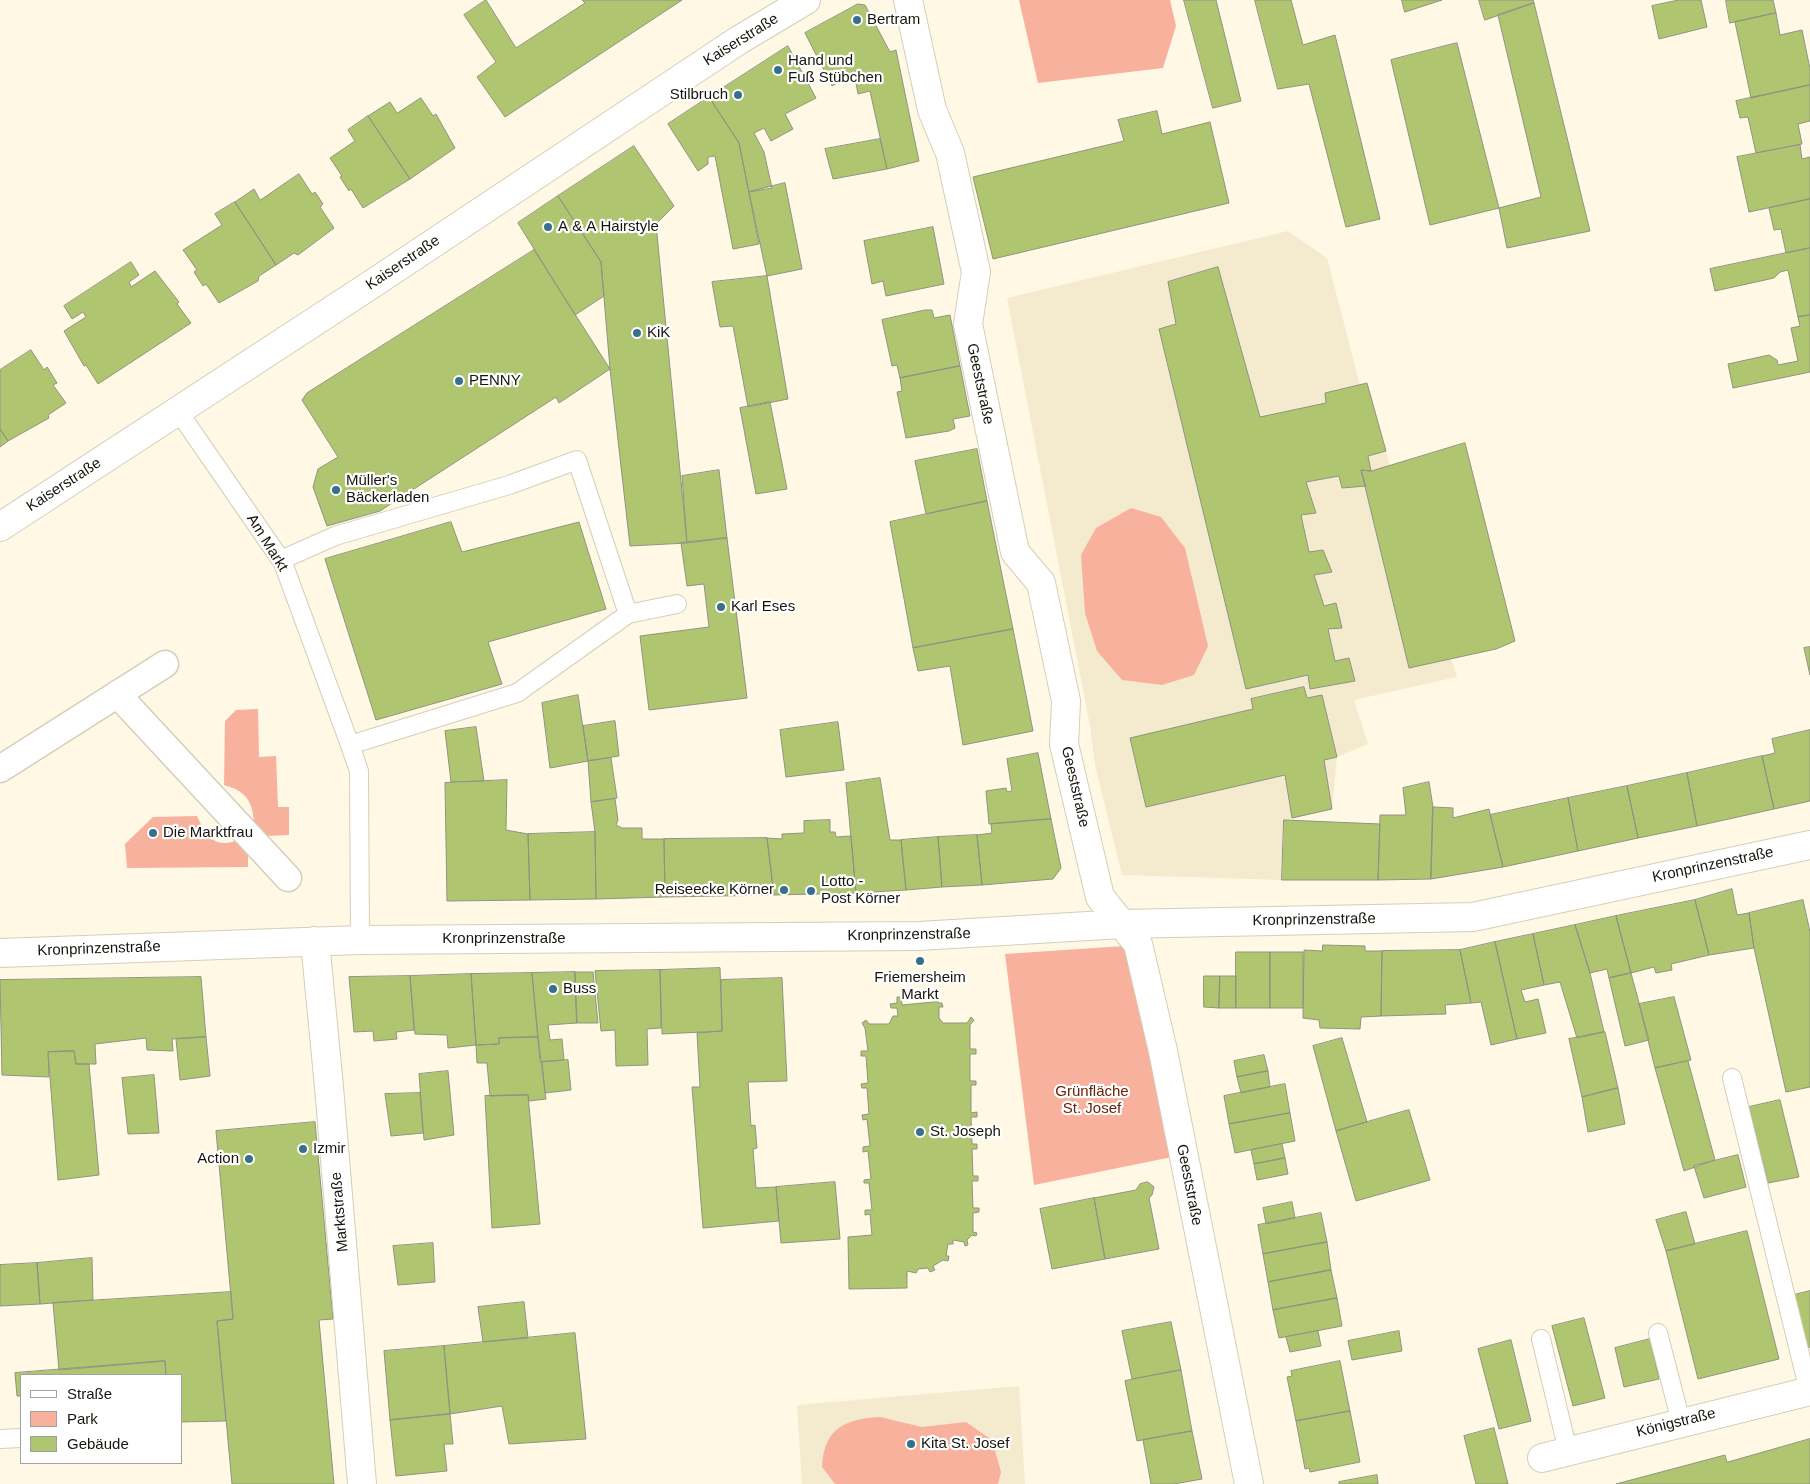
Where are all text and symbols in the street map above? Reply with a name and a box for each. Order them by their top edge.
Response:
street label: Kaiserstraße [700,10,782,70]
place label: Bertram [867,11,920,29]
marker: Bertram [851,14,863,26]
place label: Hand und Fuß Stübchen [788,52,882,87]
marker: Hand und Fuß Stübchen [772,64,784,76]
place label: Stilbruch [670,86,728,104]
marker: Stilbruch [732,89,744,101]
place label: A & A Hairstyle [558,218,659,236]
marker: A & A Hairstyle [542,221,554,233]
street label: Kaiserstraße [363,232,443,294]
place label: KiK [647,324,670,342]
marker: KiK [631,327,643,339]
street label: Geeststraße [963,342,997,426]
place label: PENNY [469,372,521,390]
marker: PENNY [453,375,465,387]
street label: Kaiserstraße [23,454,105,516]
place label: Müller's Bäckerladen [346,472,429,507]
marker: Müller's Bäckerladen [330,484,342,496]
street label: Am Markt [242,511,292,575]
place label: Karl Eses [731,598,795,616]
marker: Karl Eses [715,601,727,613]
street label: Geeststraße [1057,745,1093,829]
place label: Die Marktfrau [163,824,253,842]
marker: Die Marktfrau [147,827,159,839]
street label: Kronprinzenstraße [1651,843,1775,887]
place label: Lotto - Post Körner [821,873,900,908]
place label: Reiseecke Körner [655,881,774,899]
marker: Reiseecke Körner [778,884,790,896]
marker: Lotto - Post Körner [805,885,817,897]
street label: Kronprinzenstraße [1252,910,1376,930]
street label: Kronprinzenstraße [847,925,971,945]
street label: Kronprinzenstraße [442,930,566,948]
street label: Kronprinzenstraße [37,938,161,960]
marker: Friemersheim Markt [914,955,926,967]
place label: Friemersheim Markt [874,969,966,1004]
place label: Buss [563,980,596,998]
marker: Buss [547,983,559,995]
park label: Grünfläche St. Josef [1055,1083,1129,1118]
place label: St. Joseph [930,1123,1001,1141]
marker: St. Joseph [914,1126,926,1138]
place label: Izmir [313,1140,345,1158]
marker: Izmir [297,1143,309,1155]
street label: Geeststraße [1172,1143,1206,1227]
place label: Action [197,1150,239,1168]
marker: Action [243,1153,255,1165]
street label: Marktstraße [328,1171,352,1253]
legend [20,1374,182,1464]
text: Straße [67,1385,112,1402]
street label: Königstraße [1635,1404,1717,1442]
text: Park [67,1410,98,1427]
text: Gebäude [67,1435,129,1452]
place label: Kita St. Josef [921,1435,1009,1453]
marker: Kita St. Josef [905,1438,917,1450]

